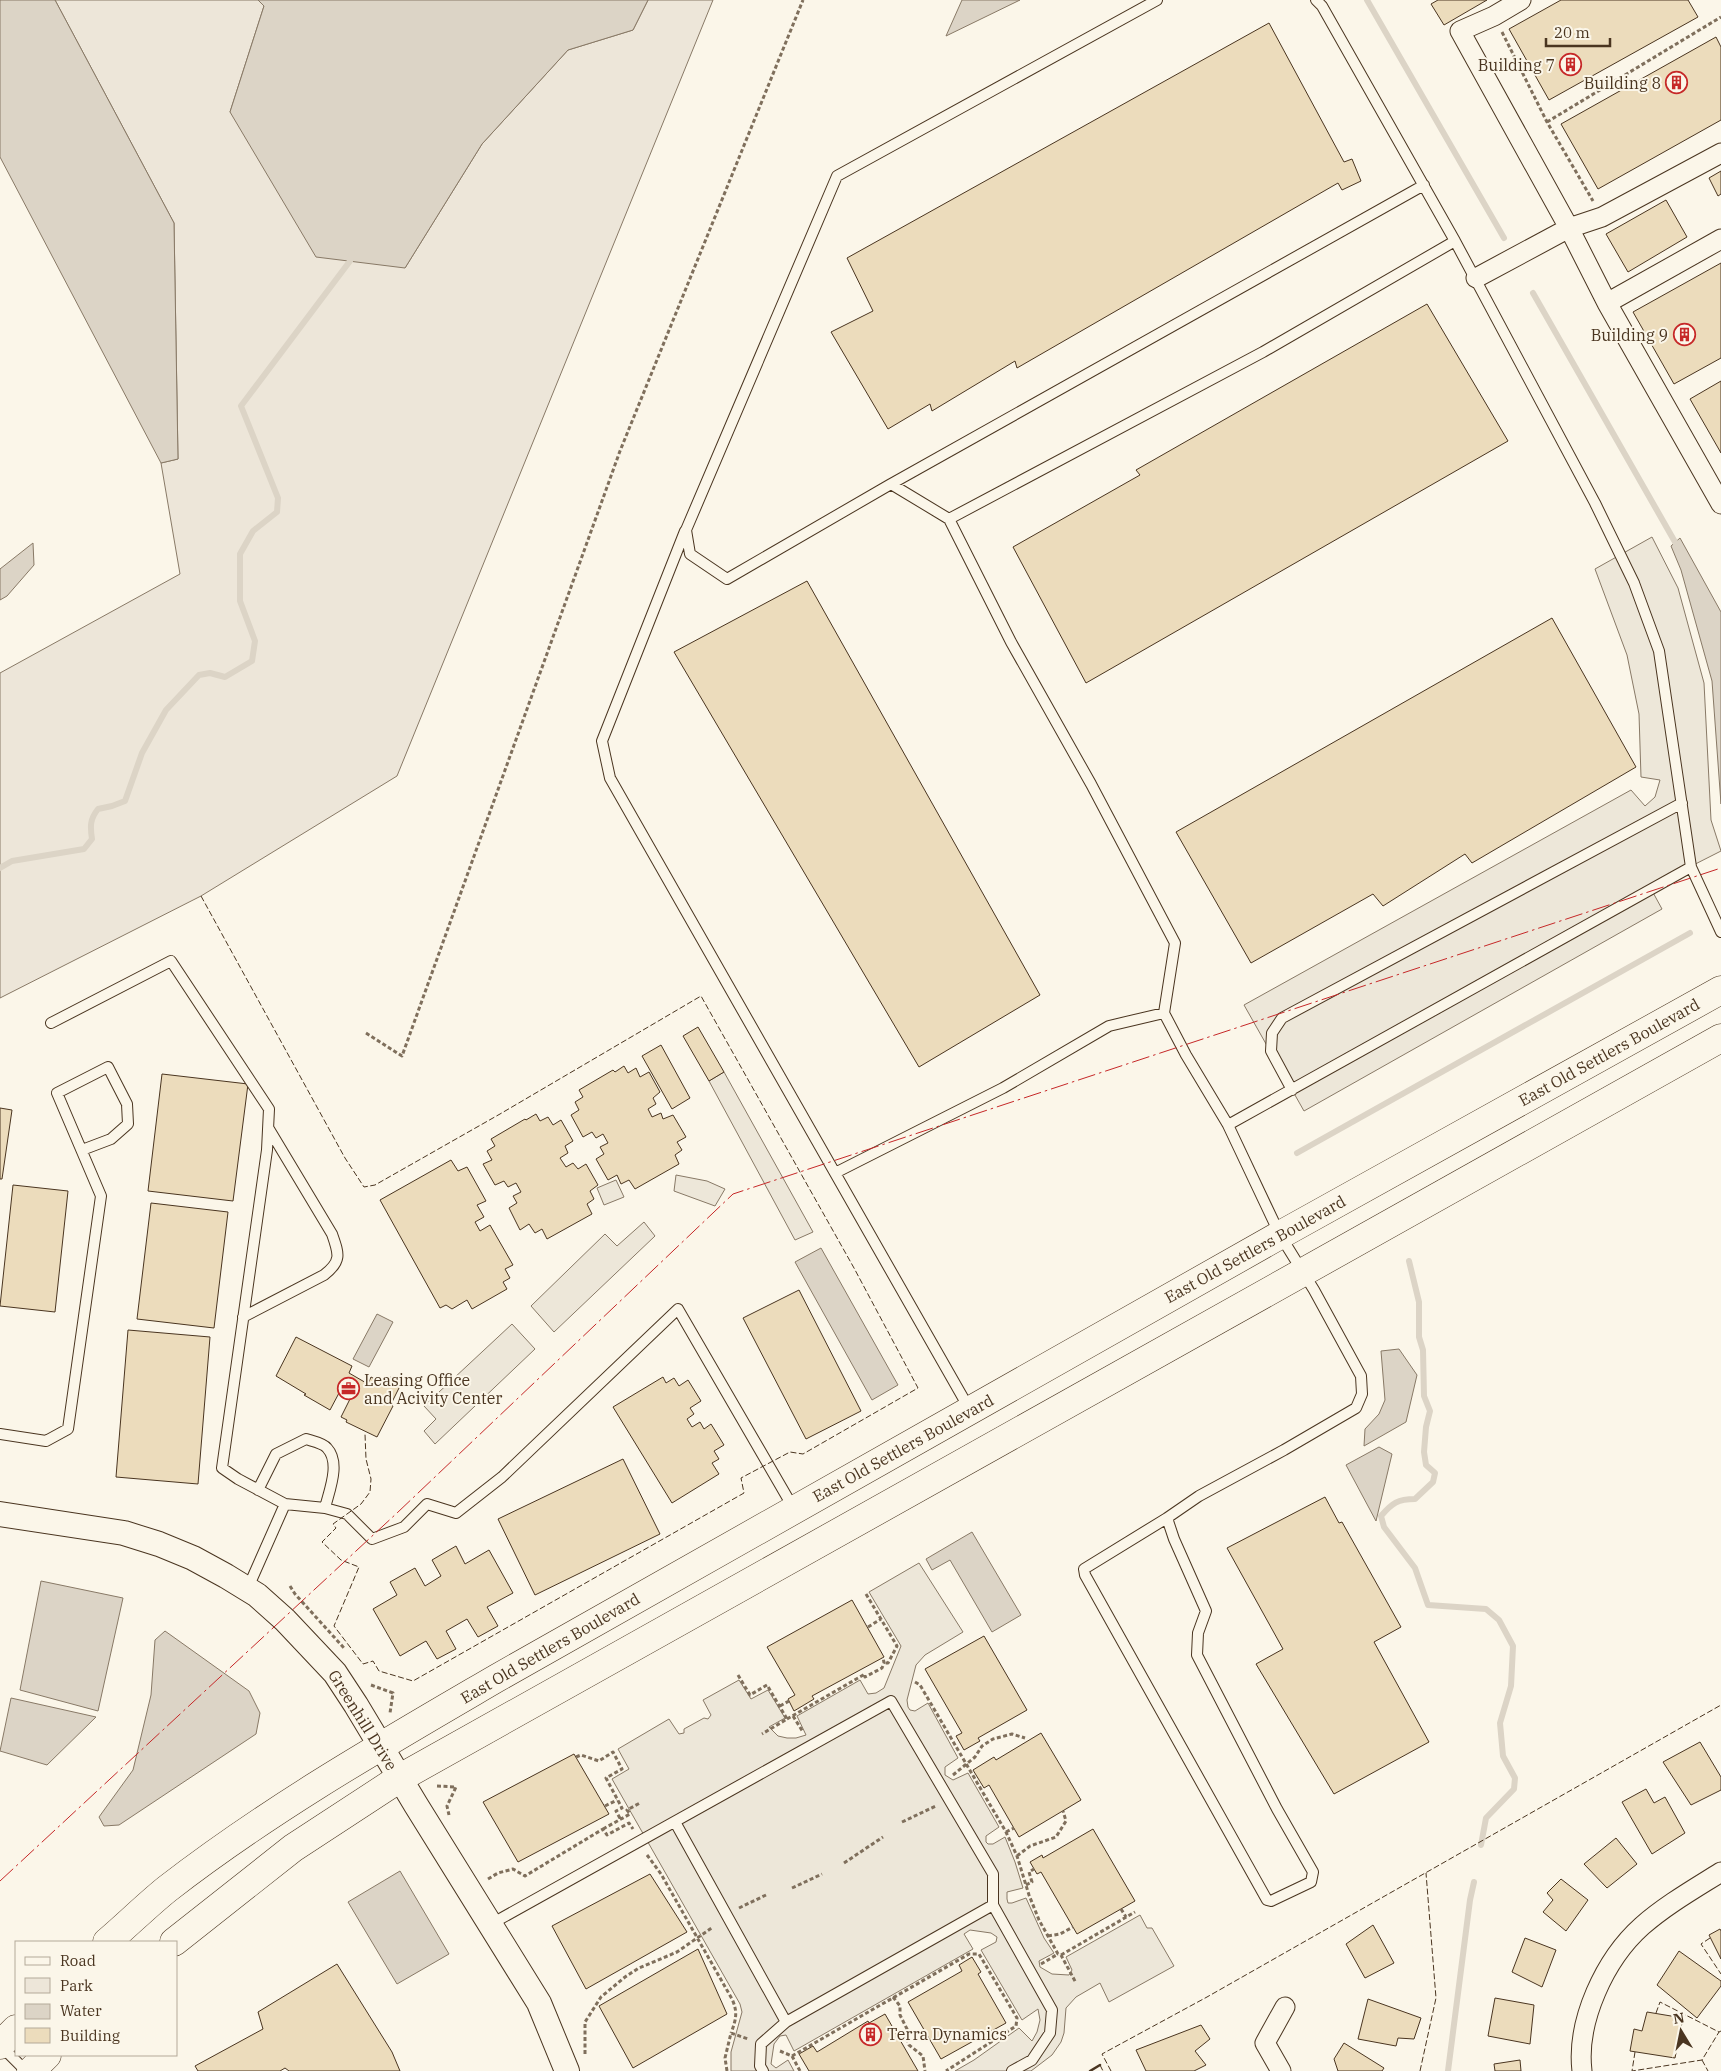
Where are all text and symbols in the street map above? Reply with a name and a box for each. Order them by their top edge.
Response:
scale bar [1546,15,1610,47]
text: 20 m [1554,23,1590,42]
building icon: Building 7 [1559,53,1583,77]
place label: Building 7 [1478,55,1555,75]
building icon: Building 8 [1665,71,1689,95]
place label: Building 8 [1584,73,1661,93]
building icon: Building 9 [1672,323,1696,347]
place label: Building 9 [1591,325,1668,345]
street label: East Old Settlers Boulevard [1515,994,1703,1110]
street label: East Old Settlers Boulevard [1161,1191,1349,1307]
place label: Leasing Office and Acivity Center [364,1370,502,1408]
office icon: Leasing Office and Acivity Center [336,1377,360,1401]
street label: East Old Settlers Boulevard [809,1390,997,1506]
street label: East Old Settlers Boulevard [457,1588,643,1708]
street label: Greenhill Drive [324,1666,402,1774]
legend [15,1941,178,2056]
text: Road [60,1951,96,1970]
text: Park [60,1976,93,1995]
text: Water [60,2001,102,2020]
north arrow [1656,2006,1706,2056]
text: N [1672,2008,1686,2028]
building icon: Terra Dynamics [859,2022,883,2046]
place label: Terra Dynamics [887,2024,1007,2044]
text: Building [60,2026,120,2045]

